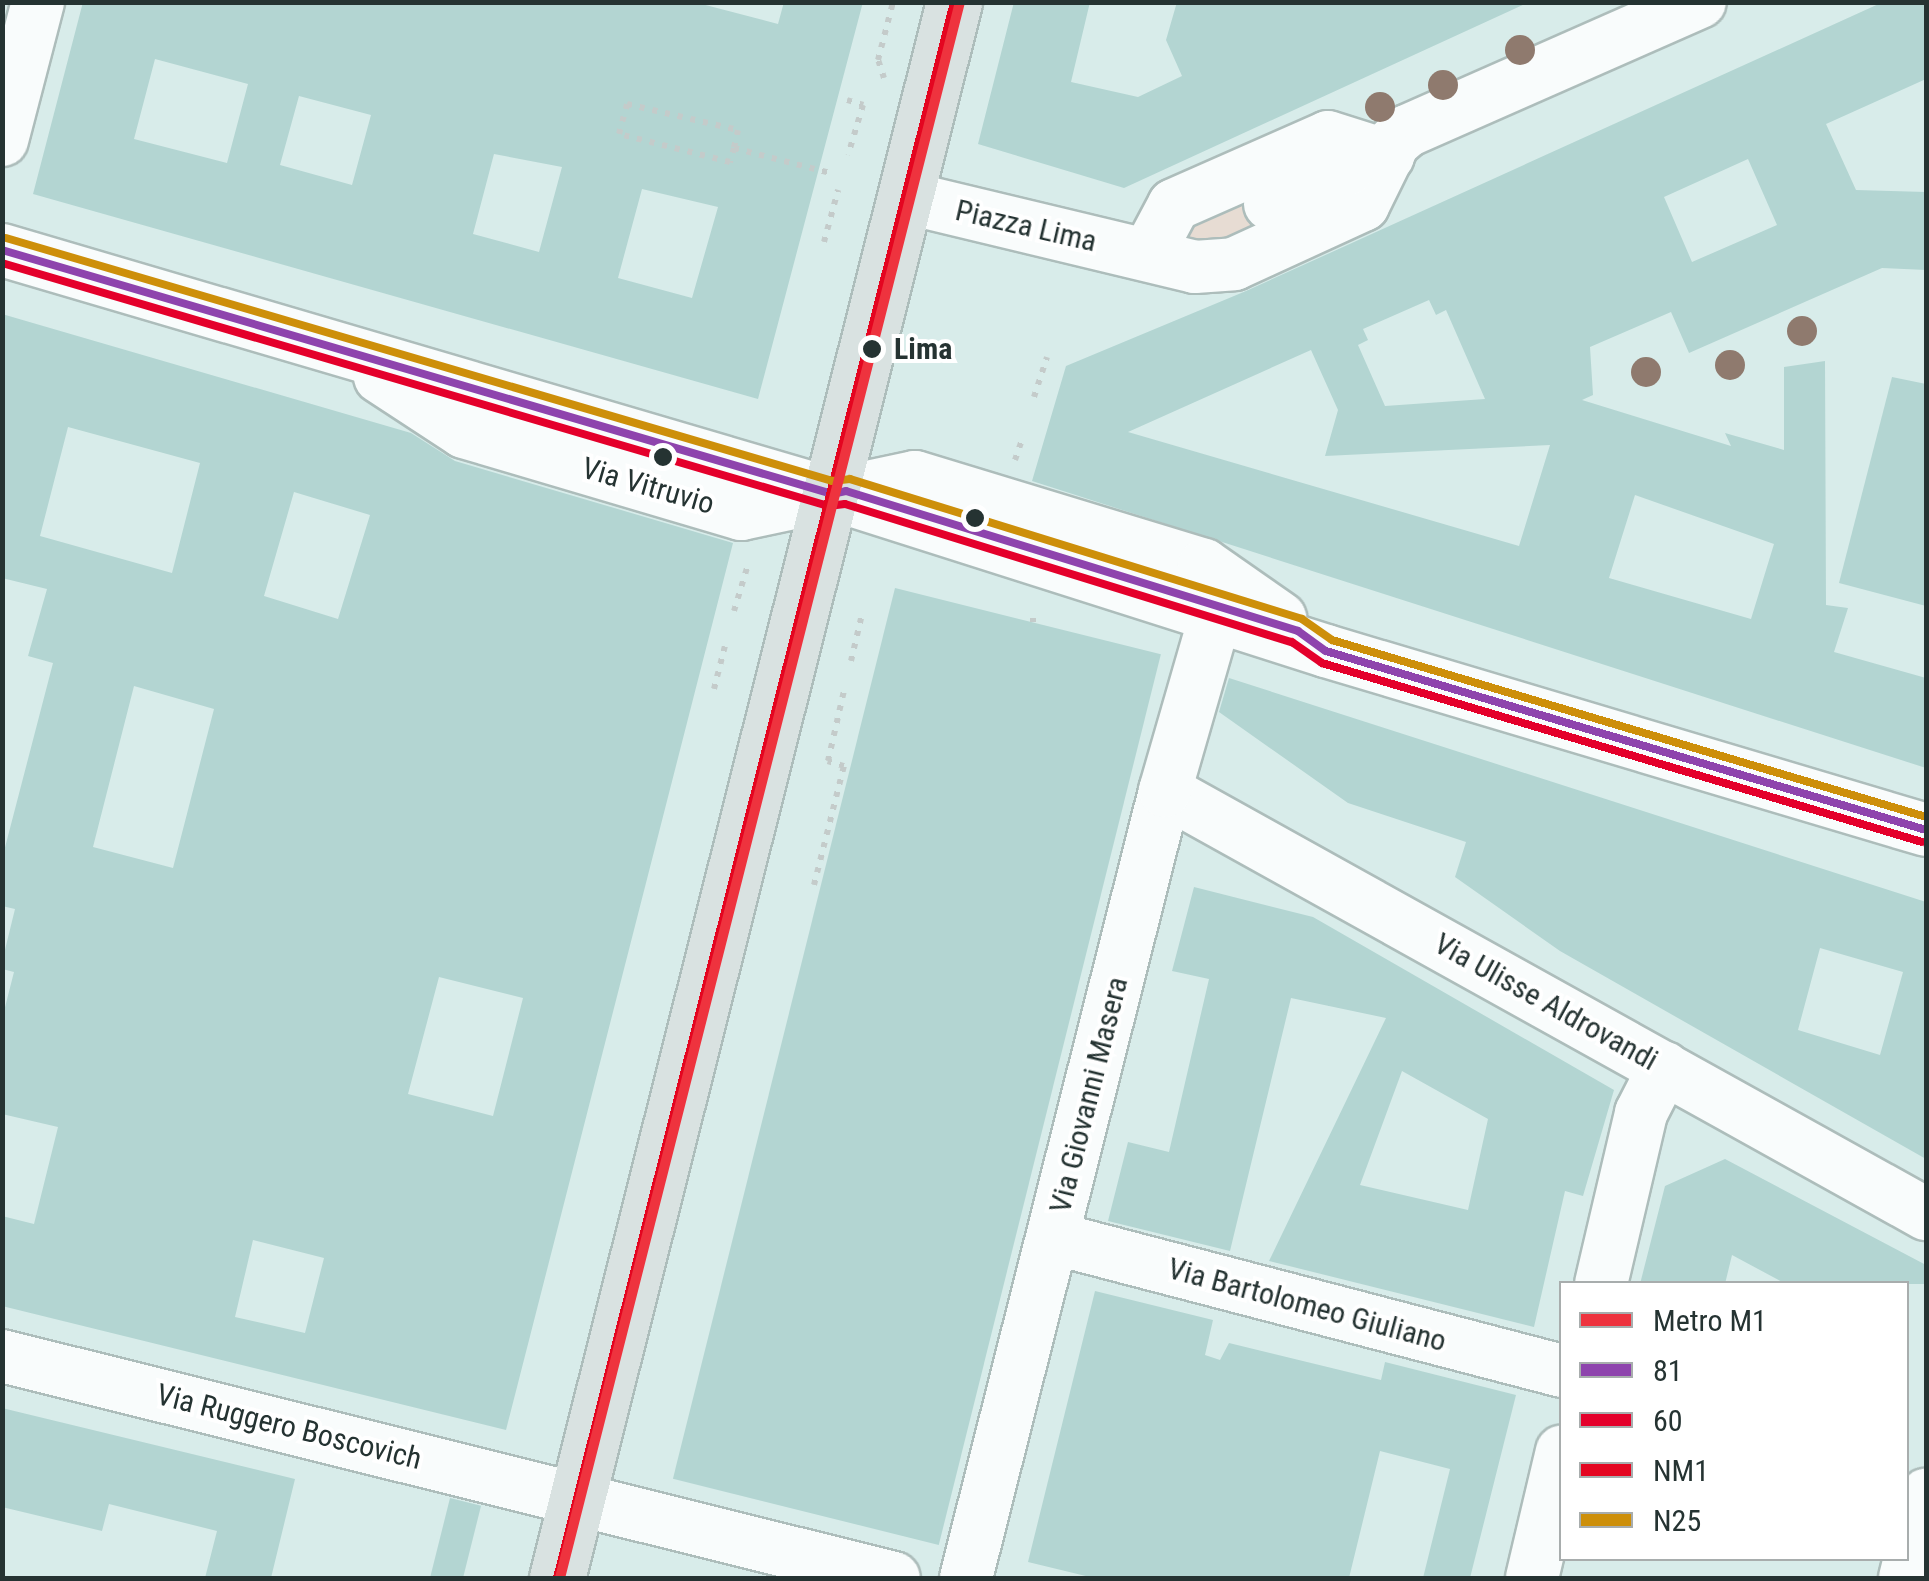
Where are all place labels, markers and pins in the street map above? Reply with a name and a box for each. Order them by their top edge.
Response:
place label: Lima [894,331,952,367]
marker: Lima [859,336,885,362]
unlabelled marker [653,447,673,467]
unlabelled marker [965,508,985,528]

